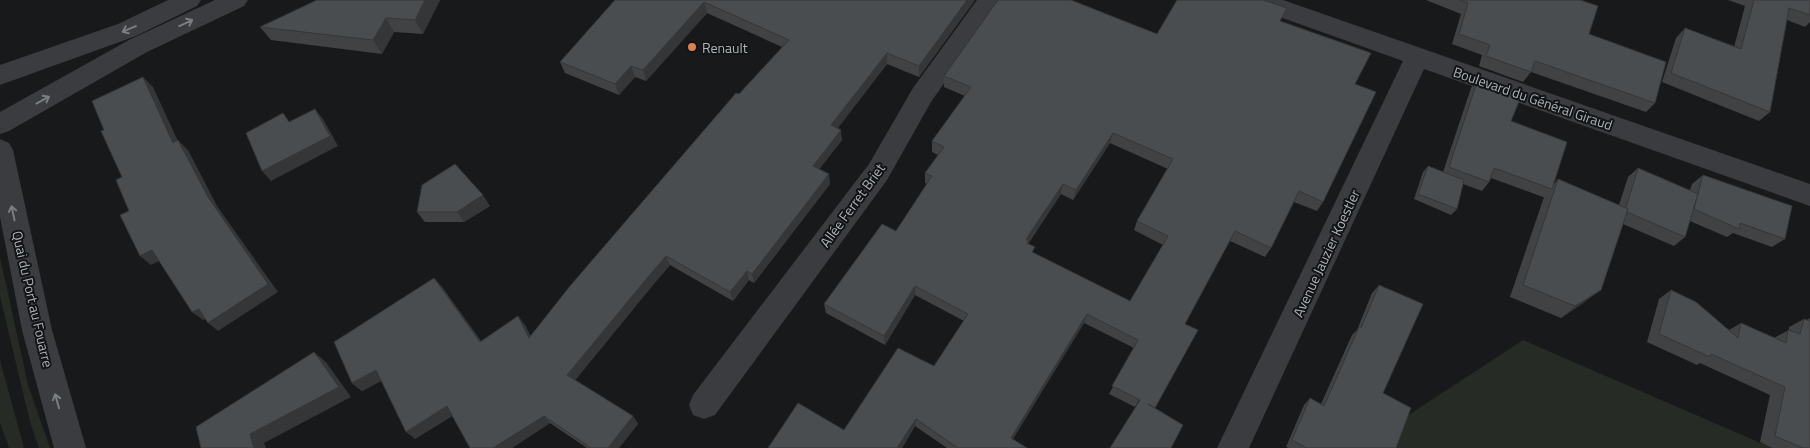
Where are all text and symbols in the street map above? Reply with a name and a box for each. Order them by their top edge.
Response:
one-way arrow [178,18,193,28]
one-way arrow [122,24,137,34]
place label: Renault [702,37,748,58]
marker: Renault [686,41,698,53]
street label: Boulevard du Général Giraud [1451,61,1615,135]
one-way arrow [35,95,50,105]
street label: Allée Ferret Briet [814,159,890,251]
street label: Avenue Jauzier Koestler [1287,186,1365,320]
one-way arrow [8,206,18,222]
street label: Quai du Port au Fouarre [7,229,59,369]
one-way arrow [52,393,62,409]

